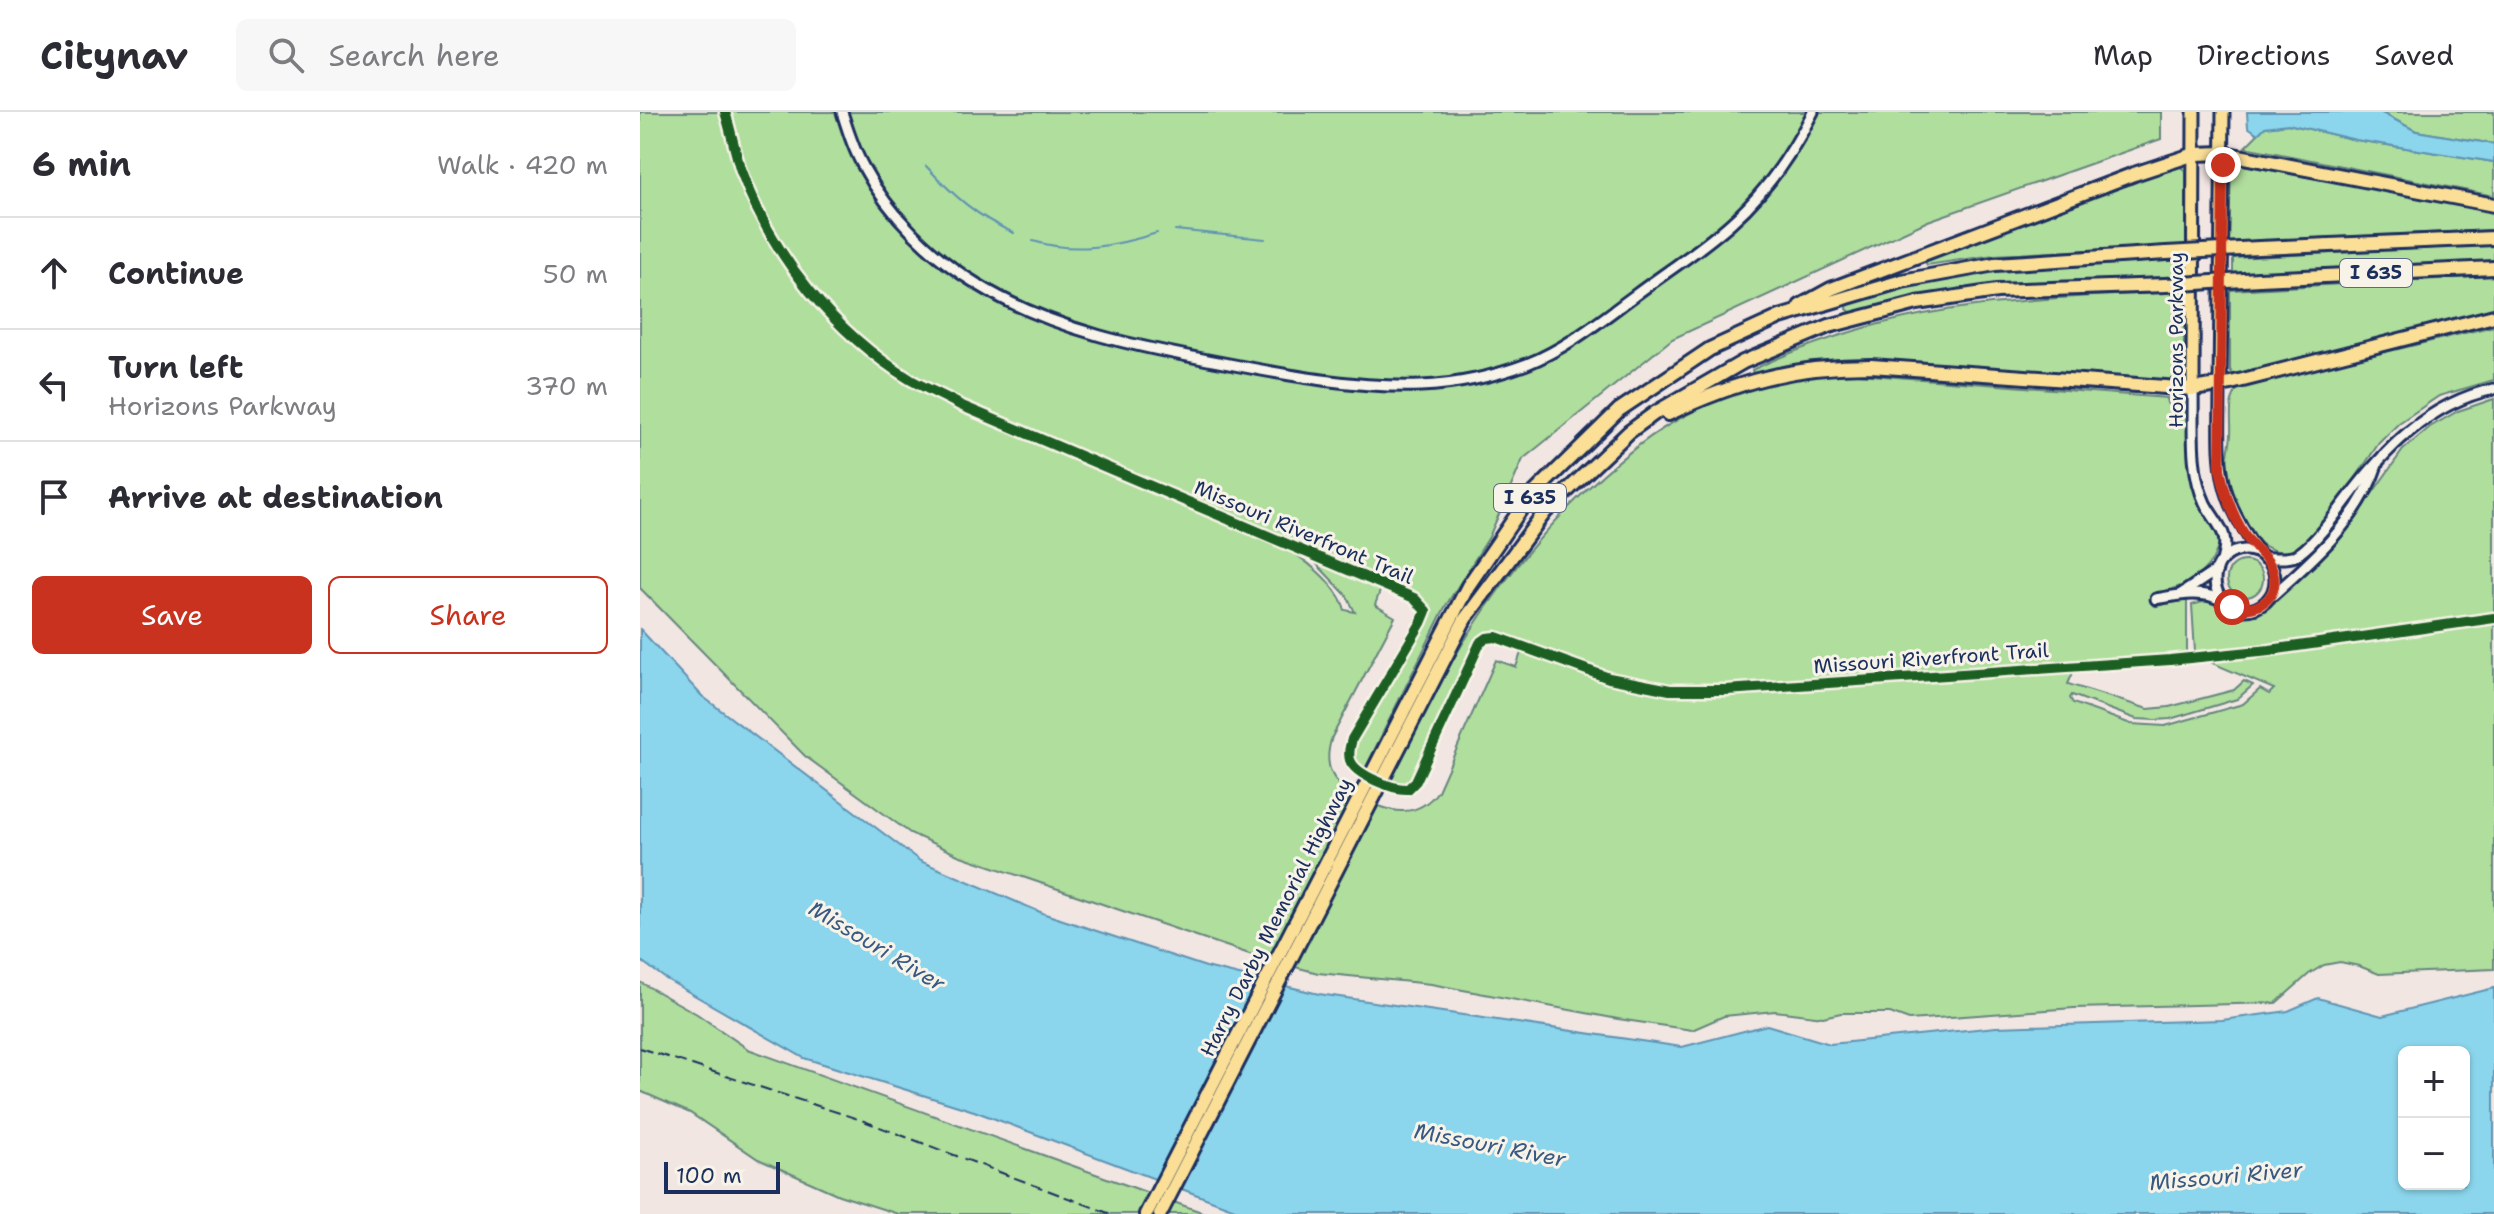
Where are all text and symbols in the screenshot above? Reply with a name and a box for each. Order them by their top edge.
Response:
search box [236,19,796,91]
text: Citynav [40,30,188,81]
icon: search [264,33,308,77]
text: Search here [328,35,500,76]
text: Map [2093,36,2153,74]
text: Directions [2197,36,2331,74]
text: Saved [2375,36,2454,74]
text: 6 min [32,141,131,187]
text: Walk · 420 m [437,147,608,182]
route end [2205,147,2241,183]
icon: ahead [32,251,76,295]
street label: Horizons Parkway [2163,252,2189,428]
text: Continue [108,253,244,294]
text: 50 m [543,256,608,291]
road number: I 635 [2340,259,2412,287]
text: Turn left [108,347,243,388]
icon: left [32,363,76,407]
text: 370 m [525,368,608,403]
text: Horizons Parkway [108,388,337,423]
street label: Missouri Riverfront Trail [1191,474,1417,590]
icon: arrive [32,475,76,519]
text: Arrive at destination [108,477,443,518]
road number: I 635 [1494,484,1566,512]
button: Save [32,576,312,654]
button: Share [328,576,608,654]
route start [2214,589,2250,625]
street label: Missouri Riverfront Trail [1813,637,2049,679]
street label: Harry Darby Memorial Highway [1194,773,1358,1061]
water label: Missouri River [804,894,951,998]
map controls [2398,1046,2470,1190]
button: + [2398,1046,2470,1118]
water label: Missouri River [1412,1116,1569,1174]
button: − [2398,1118,2470,1190]
water label: Missouri River [2148,1155,2305,1197]
scale bar [664,1158,780,1194]
text: 100 m [676,1161,742,1190]

